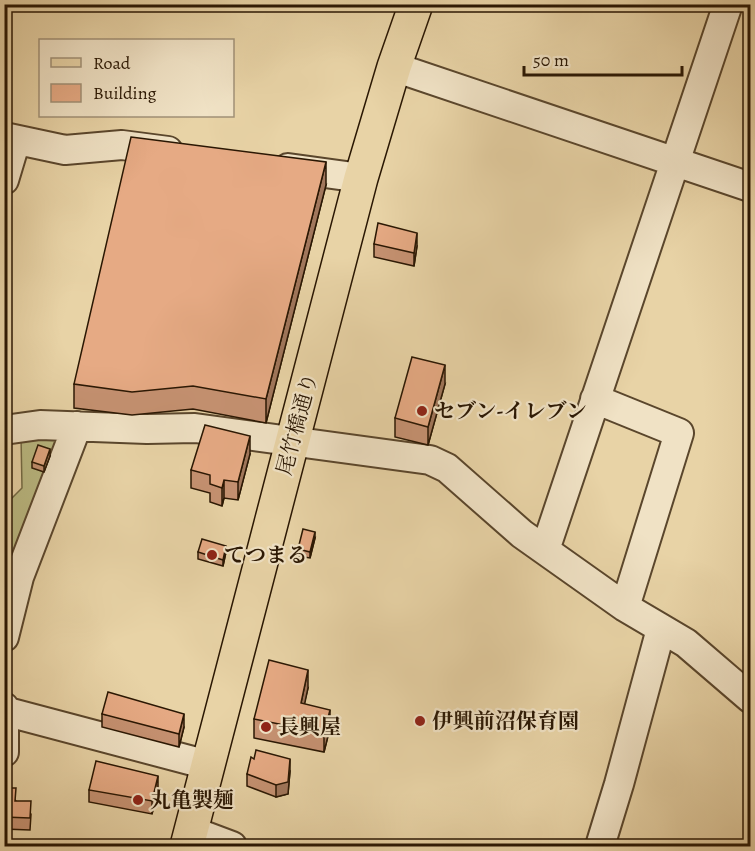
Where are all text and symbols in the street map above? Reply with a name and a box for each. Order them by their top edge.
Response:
legend [39,39,234,117]
scale bar [524,39,682,77]
text: 50 m [533,48,569,72]
text: Road [93,51,131,75]
text: Building [93,81,157,105]
street label: 尾竹橋通り [270,370,324,478]
place label: セブン-イレブン [434,397,587,425]
marker: セブン-イレブン [415,404,429,418]
place label: てつまる [224,541,308,569]
marker: てつまる [205,548,219,562]
place label: 伊興前沼保育園 [432,707,579,735]
place label: 長興屋 [278,713,341,741]
marker: 伊興前沼保育園 [413,714,427,728]
marker: 長興屋 [259,720,273,734]
place label: 丸亀製麺 [150,786,234,814]
marker: 丸亀製麺 [131,793,145,807]

